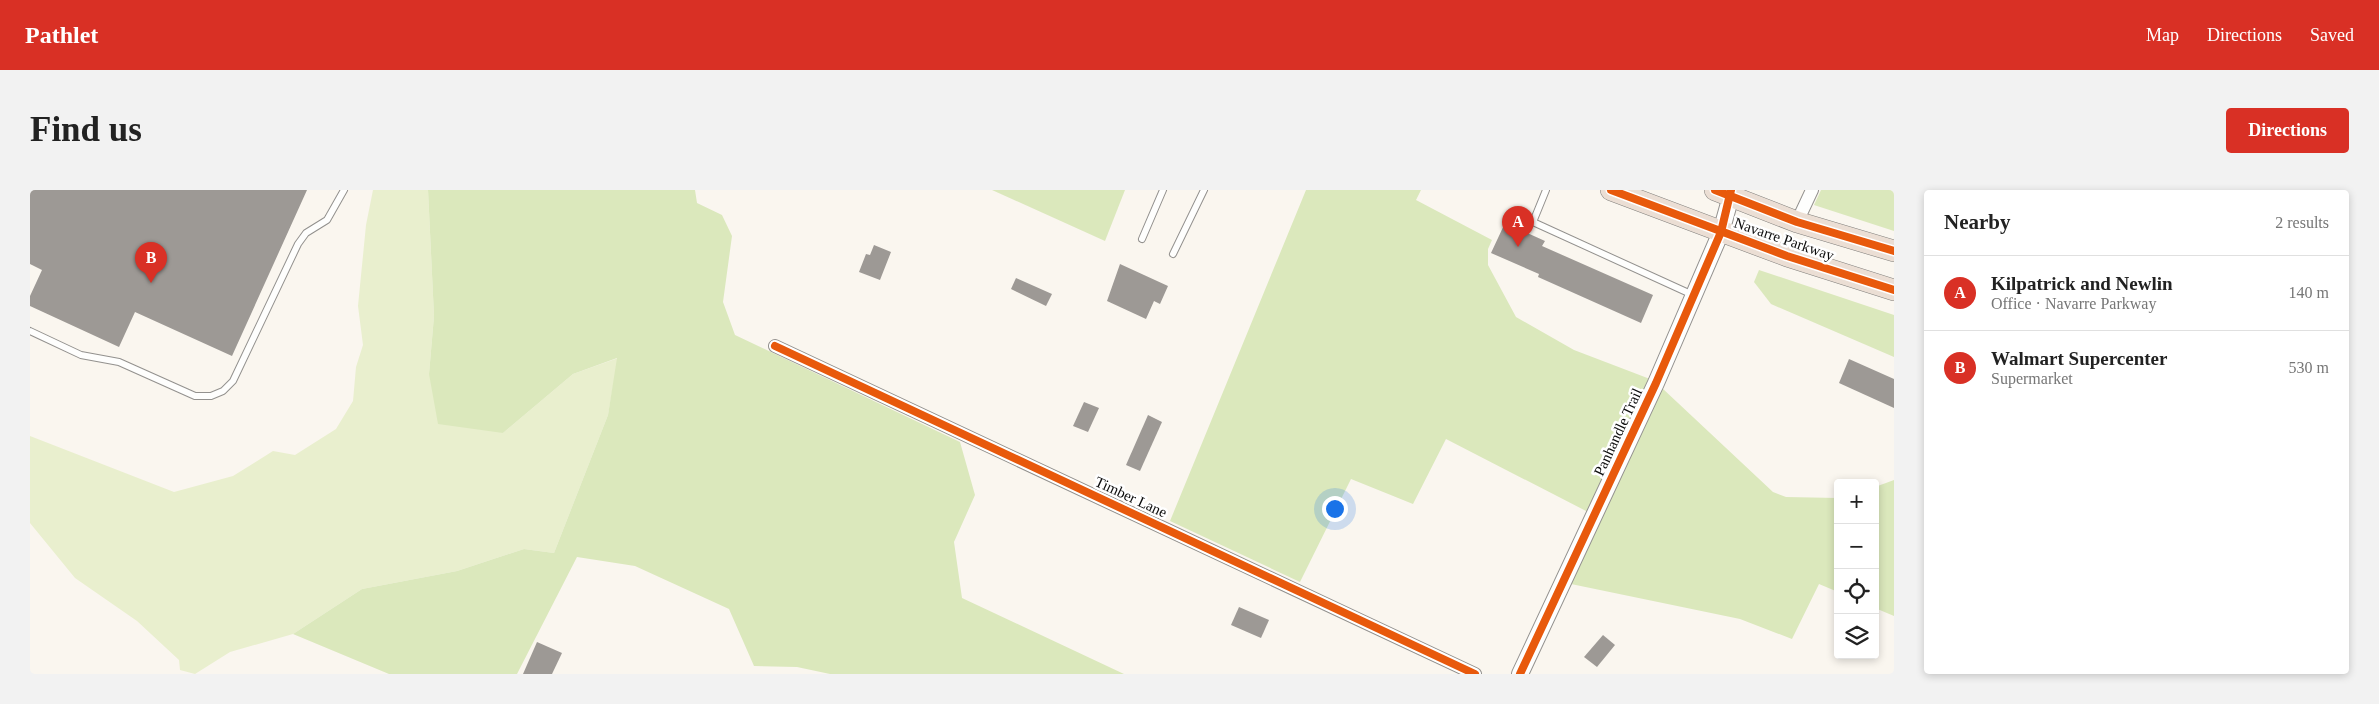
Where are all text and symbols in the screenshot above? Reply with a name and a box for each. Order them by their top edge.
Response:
text: Pathlet [25,22,98,48]
text: Map [2146,25,2179,45]
text: Directions [2207,25,2282,45]
text: Saved [2310,25,2354,45]
button: Directions [2226,108,2349,153]
text: Find us [30,110,142,149]
pin: A [1502,206,1534,247]
text: Nearby [1944,210,2011,234]
street label: Navarre Parkway [1732,214,1836,264]
text: 2 results [2275,214,2329,231]
pin: B [135,242,167,283]
text: Kilpatrick and Newlin [1991,273,2173,294]
text: A [1954,284,1966,301]
text: 140 m [2289,284,2329,301]
text: Office · Navarre Parkway [1991,295,2156,312]
text: Walmart Supercenter [1991,348,2167,369]
text: B [1955,359,1965,376]
text: 530 m [2289,359,2329,376]
text: Supermarket [1991,370,2073,387]
street label: Panhandle Trail [1591,386,1645,478]
street label: Timber Lane [1093,473,1170,521]
map controls [1834,479,1879,659]
button: + [1834,479,1879,524]
your location [1322,496,1348,522]
button: − [1834,524,1879,569]
button: locate [1834,569,1879,614]
button: layers [1834,614,1879,659]

